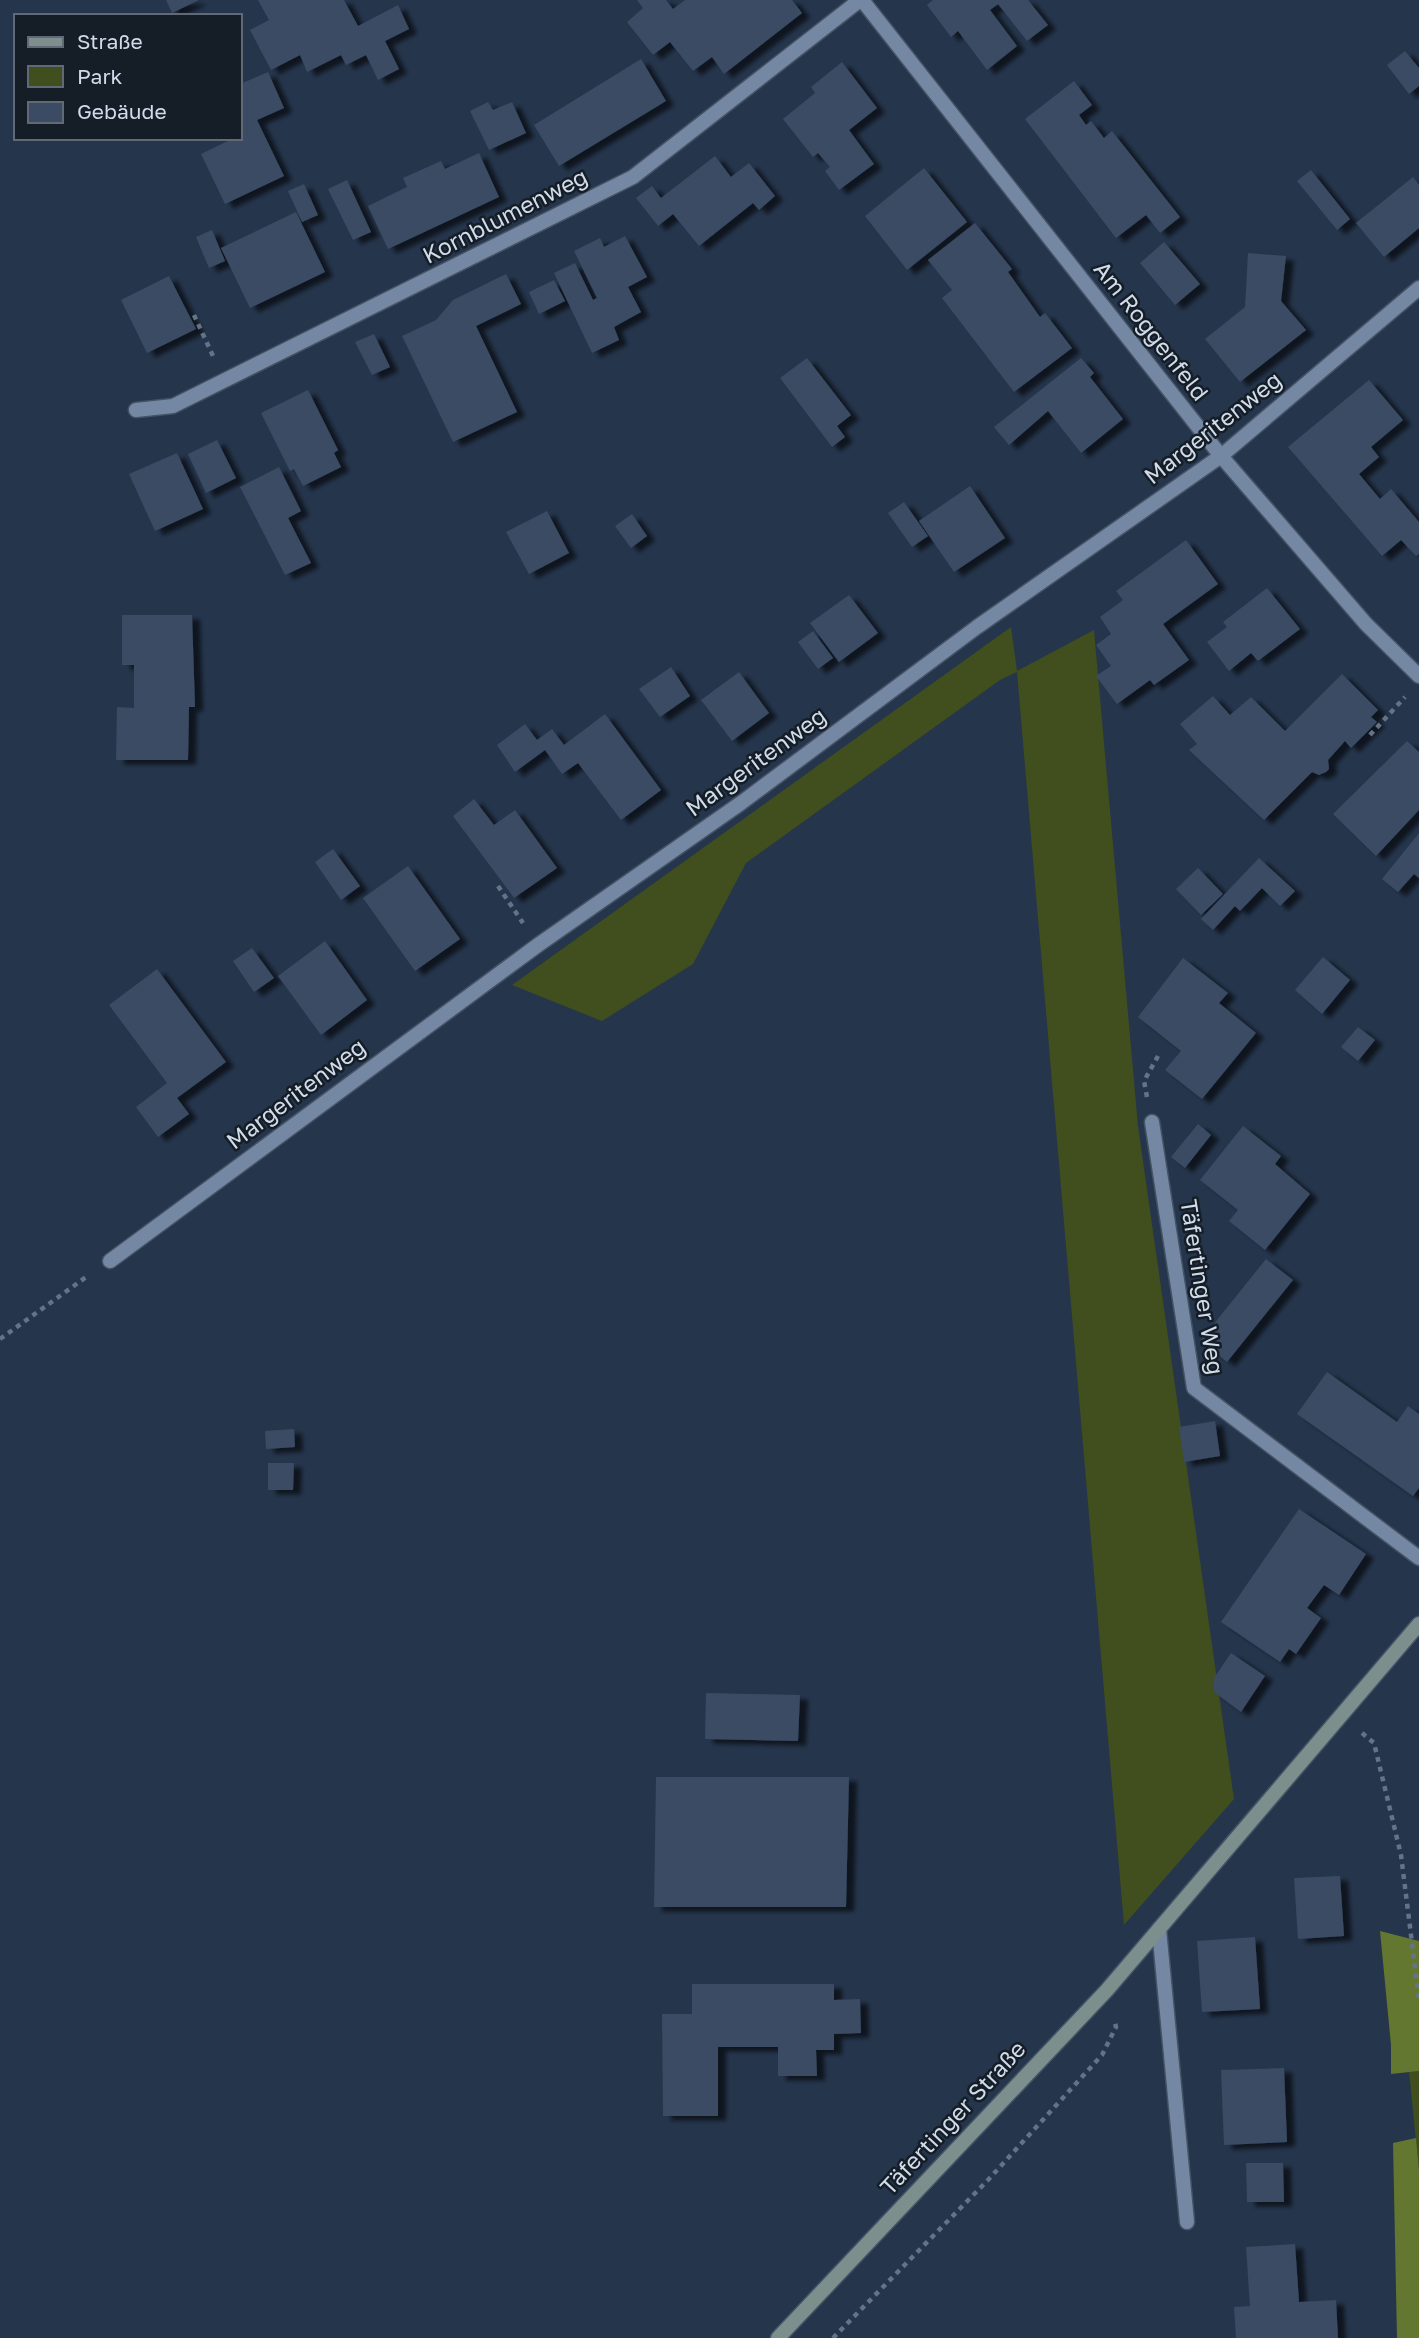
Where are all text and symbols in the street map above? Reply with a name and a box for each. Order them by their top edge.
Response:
legend [14,14,242,140]
text: Straße [77,28,143,54]
text: Park [77,63,123,89]
text: Gebäude [77,98,167,124]
street label: Kornblumenweg [417,161,592,269]
street label: Am Roggenfeld [1089,255,1215,406]
street label: Margeritenweg [1138,365,1287,489]
street label: Margeritenweg [680,701,831,821]
street label: Margeritenweg [220,1032,370,1154]
street label: Täfertinger Weg [1175,1197,1231,1377]
street label: Täfertinger Straße [874,2034,1031,2200]

